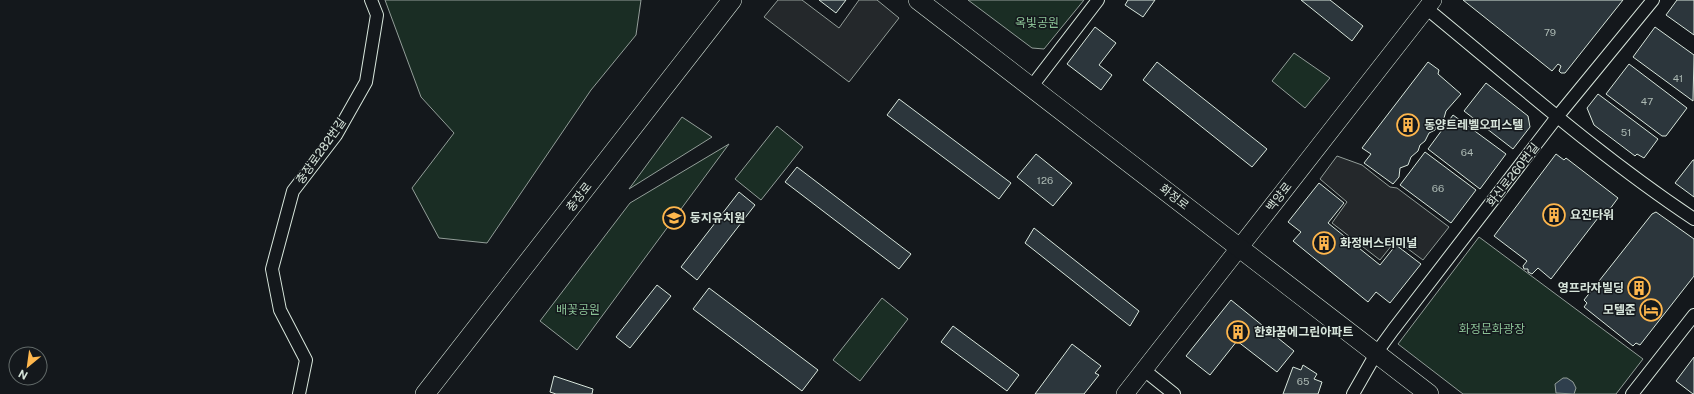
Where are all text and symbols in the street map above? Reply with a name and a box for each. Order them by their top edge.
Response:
park label: 옥빛공원 [1015,16,1059,30]
house number: 79 [1544,26,1556,38]
house number: 41 [1673,72,1683,84]
house number: 47 [1641,95,1653,107]
building icon: 동양트레벨오피스텔 [1395,112,1421,138]
street label: 충장로282번길 [293,115,349,187]
place label: 동양트레벨오피스텔 [1424,118,1523,132]
house number: 51 [1621,126,1631,138]
street label: 화신로260번길 [1484,140,1542,210]
house number: 64 [1461,146,1473,158]
house number: 126 [1037,174,1053,186]
street label: 충장로 [563,180,595,214]
street label: 백양로 [1263,180,1295,214]
street label: 화정로 [1157,181,1191,213]
house number: 66 [1432,182,1444,194]
building icon: 요진타워 [1541,202,1567,228]
school or university icon: 둥지유치원 [661,205,687,231]
place label: 요진타워 [1570,208,1614,222]
place label: 둥지유치원 [690,211,745,225]
building icon: 화정버스터미널 [1311,230,1337,256]
place label: 화정버스터미널 [1340,236,1417,250]
building icon: 영프라자빌딩 [1626,275,1652,301]
place label: 영프라자빌딩 [1558,281,1624,295]
hotel icon: 모텔준 [1638,297,1664,323]
park label: 배꽃공원 [556,303,600,317]
place label: 모텔준 [1603,303,1636,317]
building icon: 한화꿈에그린아파트 [1225,319,1251,345]
park label: 화정문화광장 [1459,322,1525,336]
place label: 한화꿈에그린아파트 [1254,325,1353,339]
north arrow [8,346,48,386]
text: N [16,367,30,382]
house number: 65 [1297,375,1309,387]

